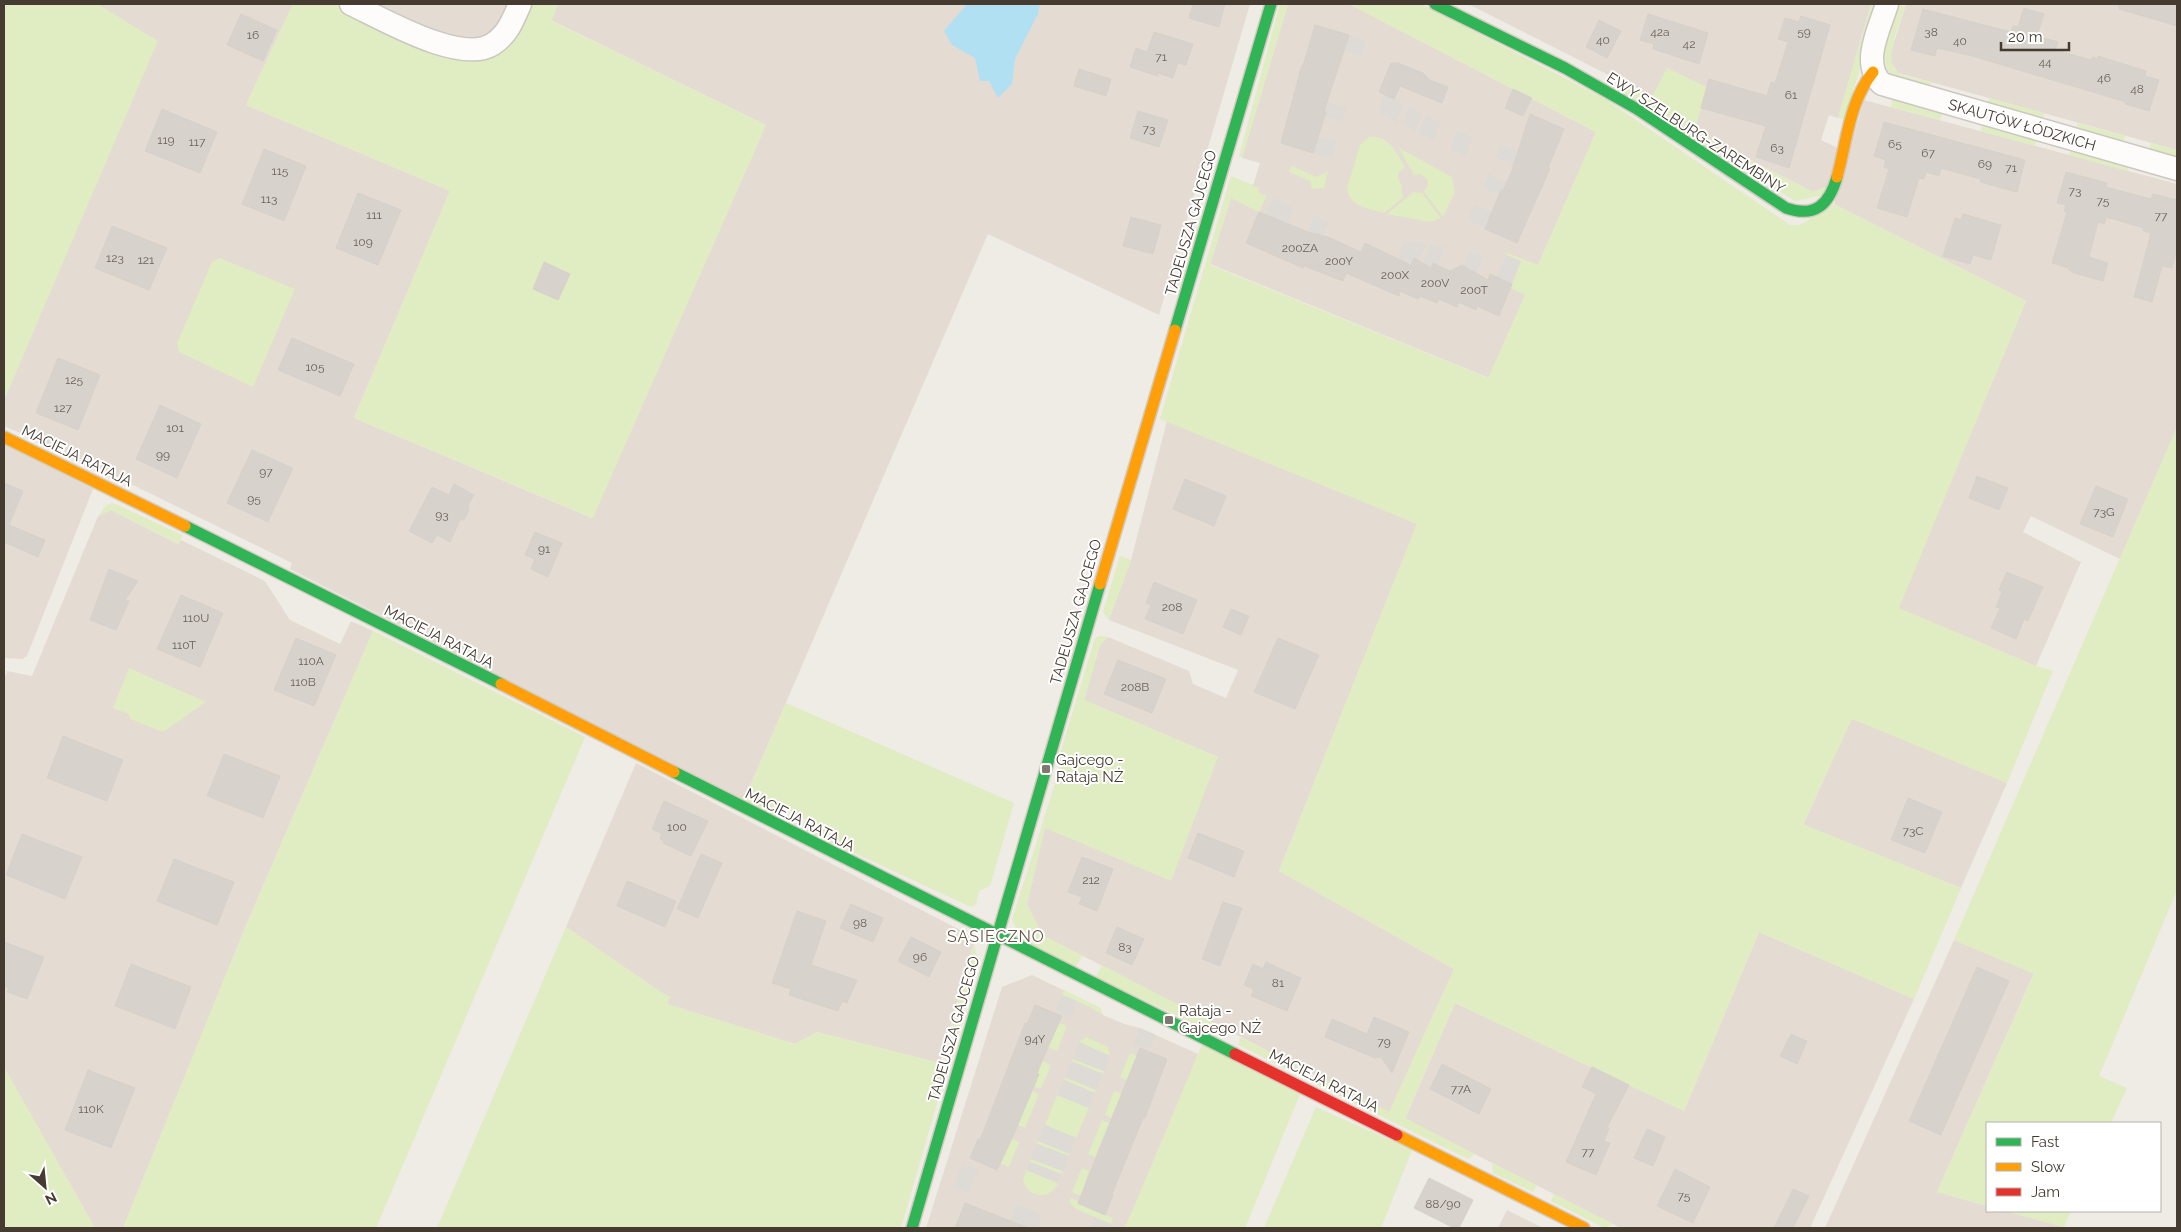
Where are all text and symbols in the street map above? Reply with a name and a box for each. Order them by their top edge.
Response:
scale bar [2001,20,2068,52]
house number: 42a [1650,25,1670,39]
house number: 59 [1797,25,1811,39]
house number: 38 [1924,25,1938,39]
house number: 16 [247,28,259,42]
text: 20 m [2008,28,2043,46]
house number: 40 [1596,33,1610,47]
house number: 40 [1953,34,1967,48]
house number: 42 [1683,37,1695,51]
house number: 71 [1155,50,1167,64]
house number: 44 [2038,55,2052,69]
street label: EWY SZELBURG-ZAREMBINY [1603,69,1789,198]
house number: 46 [2097,71,2111,85]
house number: 48 [2130,82,2144,96]
house number: 61 [1785,88,1797,102]
street label: SKAUTÓW ŁÓDZKICH [1946,95,2098,155]
house number: 73 [1143,122,1155,136]
house number: 119 [157,133,175,147]
house number: 117 [189,135,206,149]
house number: 65 [1888,137,1902,151]
house number: 63 [1770,141,1784,155]
house number: 67 [1921,146,1935,160]
street label: TADEUSZA GAJCEGO [1162,148,1220,298]
house number: 69 [1978,157,1992,171]
house number: 71 [2005,161,2017,175]
house number: 115 [272,164,289,178]
house number: 73 [2069,184,2081,198]
house number: 113 [261,192,277,206]
house number: 75 [2097,194,2110,208]
house number: 111 [366,208,382,222]
house number: 77 [2155,209,2168,223]
house number: 109 [353,235,373,249]
house number: 200ZA [1282,241,1318,255]
house number: 123 [106,251,124,265]
house number: 121 [138,253,154,267]
house number: 200Y [1325,254,1353,268]
house number: 200X [1381,268,1410,282]
house number: 200V [1421,276,1449,290]
house number: 200T [1460,283,1488,297]
house number: 105 [305,360,325,374]
house number: 125 [65,373,83,387]
house number: 127 [54,401,72,415]
street label: MACIEJA RATAJA [19,421,135,491]
house number: 101 [166,421,184,435]
house number: 99 [156,448,170,462]
house number: 97 [259,465,273,479]
house number: 95 [247,492,261,506]
house number: 73G [2093,505,2115,519]
house number: 93 [435,508,449,522]
street label: TADEUSZA GAJCEGO [1047,537,1105,687]
house number: 91 [538,542,550,556]
house number: 208 [1162,600,1182,614]
street label: MACIEJA RATAJA [381,602,497,672]
house number: 110U [183,611,209,625]
house number: 110T [172,638,197,652]
house number: 110A [298,654,324,668]
house number: 110B [290,675,316,689]
house number: 208B [1121,680,1149,694]
place label: Gajcego - Rataja NŻ [1056,751,1124,786]
marker: Gajcego - Rataja NŻ [1040,763,1052,775]
street label: MACIEJA RATAJA [742,785,858,855]
house number: 100 [667,820,687,834]
house number: 73C [1902,824,1924,838]
house number: 212 [1082,873,1100,887]
house number: 98 [853,916,867,930]
district label: SĄSIECZNO [947,927,1045,946]
house number: 83 [1118,940,1132,954]
house number: 96 [913,950,927,964]
street label: TADEUSZA GAJCEGO [925,954,983,1104]
house number: 81 [1272,976,1284,990]
place label: Rataja - Gajcego NŻ [1179,1002,1261,1037]
marker: Rataja - Gajcego NŻ [1163,1014,1175,1026]
house number: 94Y [1025,1032,1046,1046]
house number: 79 [1377,1035,1391,1049]
street label: MACIEJA RATAJA [1266,1046,1382,1116]
house number: 77A [1451,1082,1471,1096]
house number: 110K [78,1102,104,1116]
legend [1986,1122,2161,1212]
text: Fast [2031,1133,2059,1151]
house number: 77 [1582,1145,1595,1159]
text: Slow [2031,1158,2065,1176]
north arrow [20,1162,70,1212]
text: Jam [2031,1183,2060,1201]
text: N [43,1189,59,1208]
house number: 75 [1678,1189,1691,1203]
house number: 88/90 [1425,1197,1461,1211]

